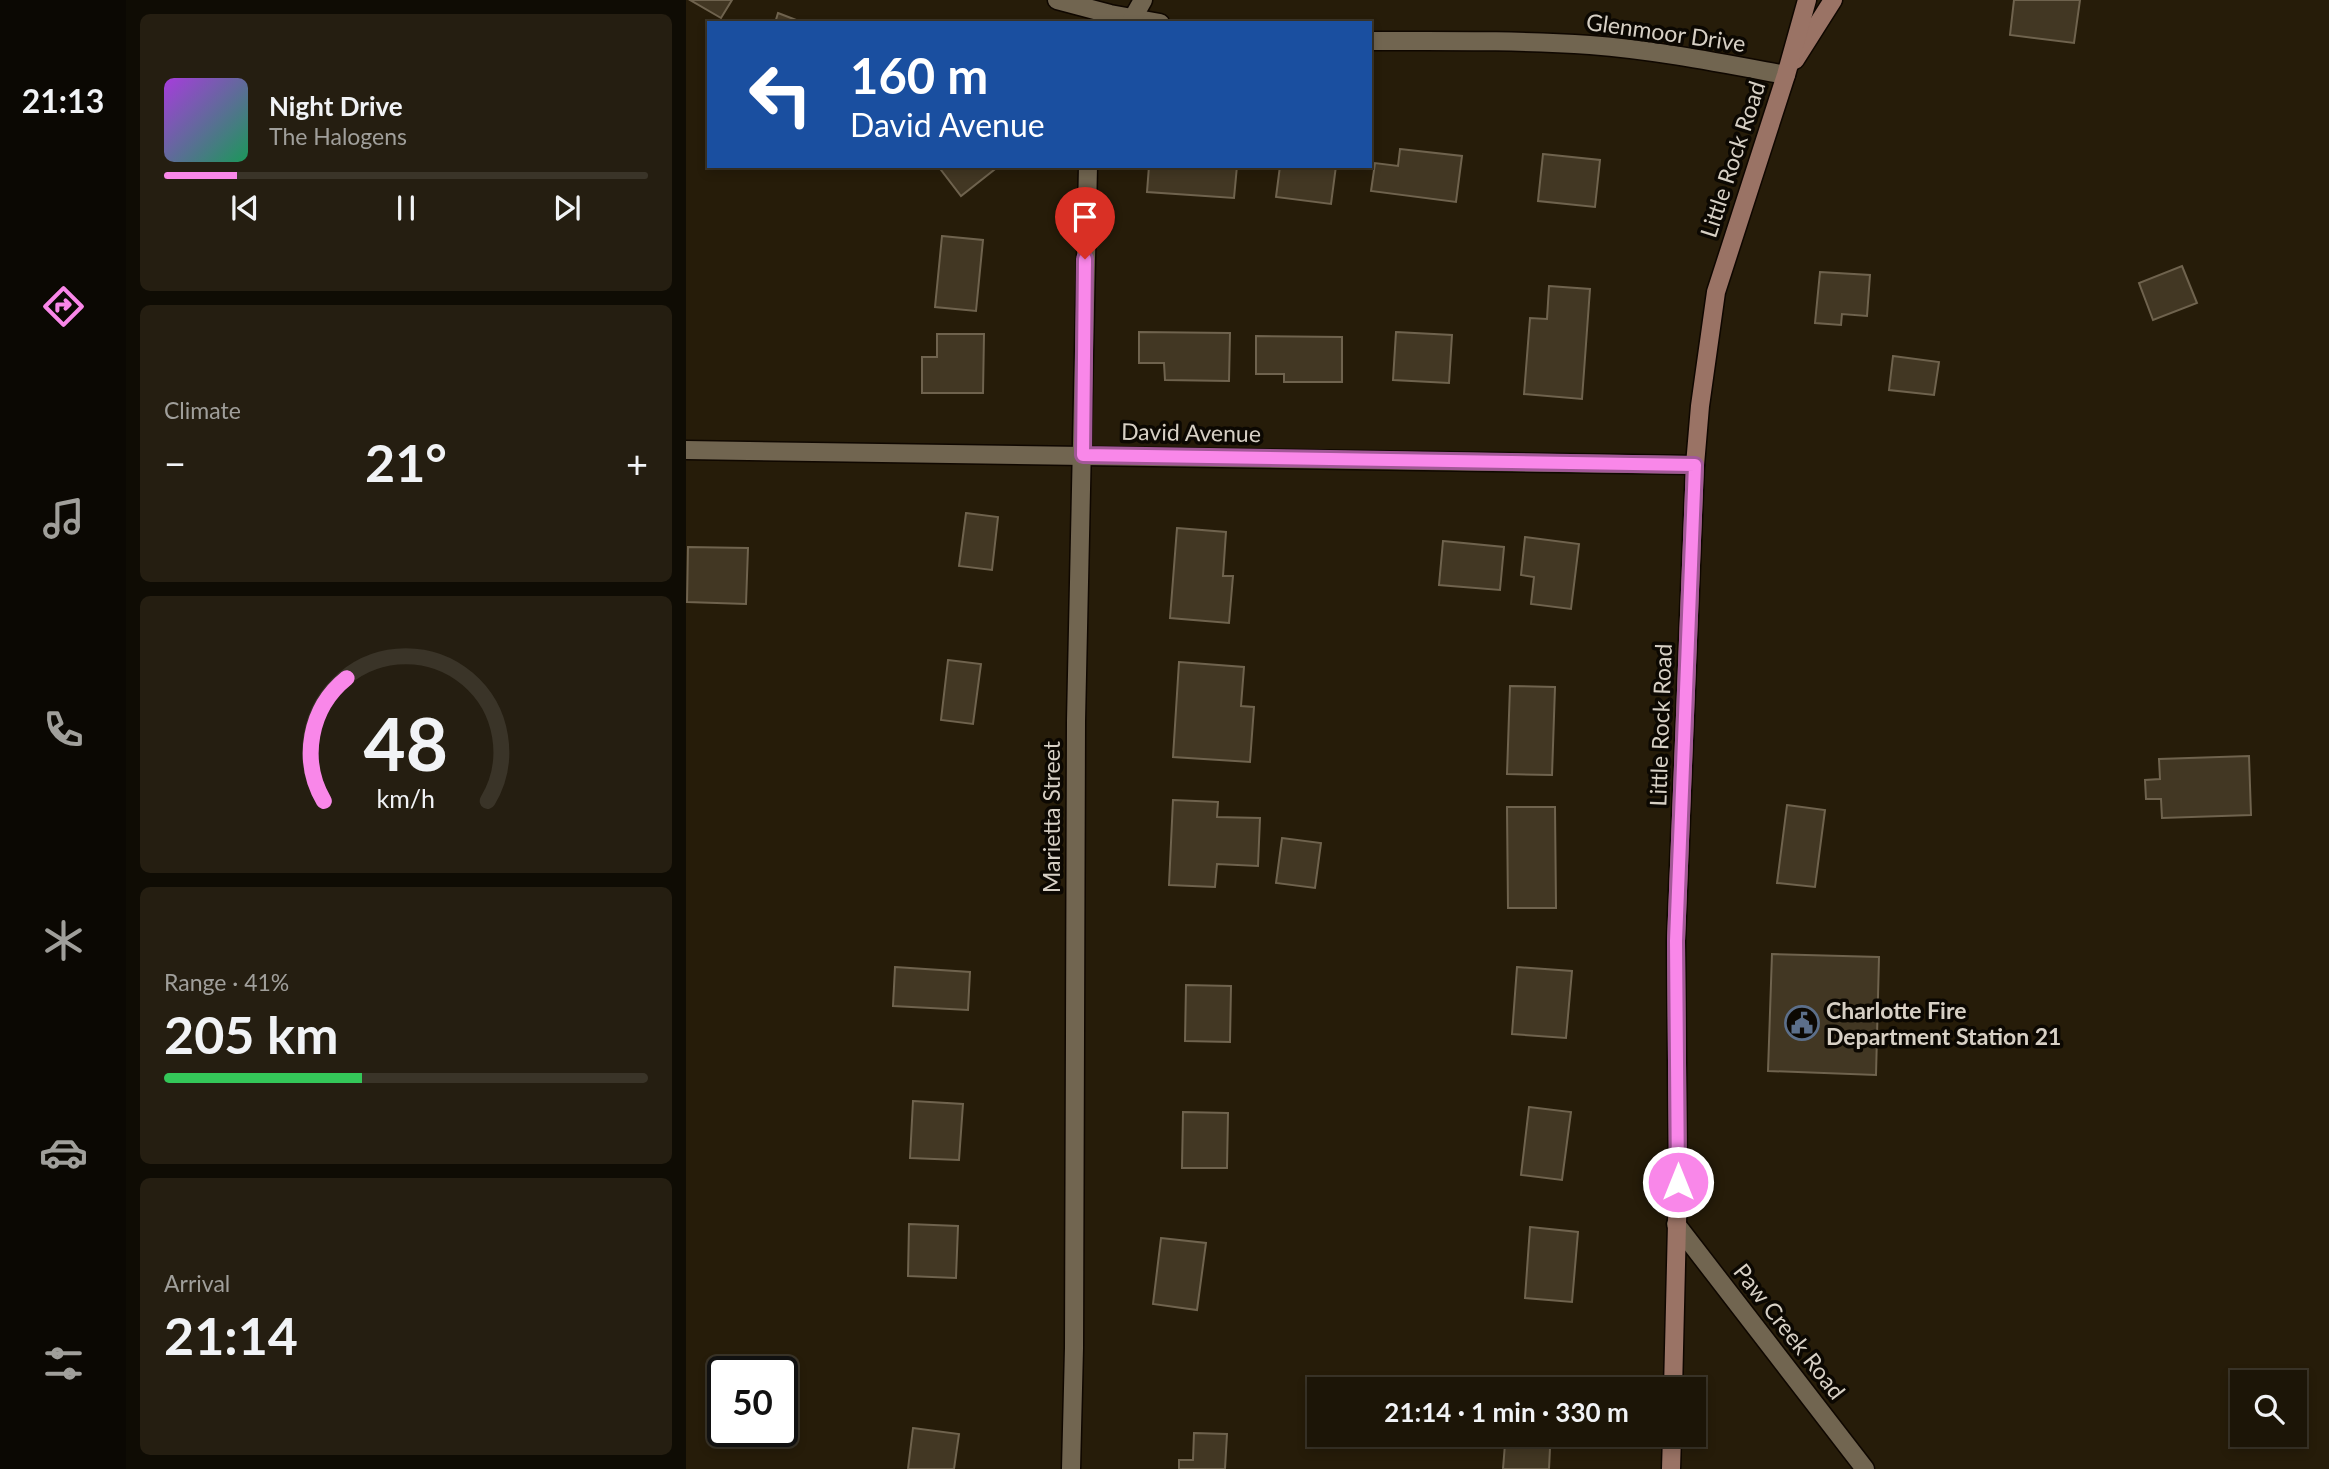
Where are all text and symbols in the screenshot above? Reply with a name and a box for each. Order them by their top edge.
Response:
street label: Glenmoor Drive [1584,7,1748,57]
text: 160 m [850,46,988,104]
icon: left [735,49,826,140]
street label: Little Rock Road [1694,77,1770,241]
text: 21:13 [22,81,104,120]
text: Night Drive [269,90,403,122]
text: David Avenue [850,105,1045,144]
text: The Halogens [269,122,407,150]
pin [1055,187,1115,259]
icon: previous [226,189,264,227]
icon: pause [387,189,425,227]
icon: next [548,189,586,227]
icon: arrive [1066,198,1104,236]
icon: directions [39,282,88,331]
text: Climate [164,396,241,424]
street label: David Avenue [1121,417,1261,447]
text: 21° [365,431,447,493]
text: − [164,440,186,486]
text: + [626,440,648,486]
icon: music [39,494,88,543]
street label: Little Rock Road [1643,643,1677,807]
text: 48 [364,699,448,787]
icon: phone [39,705,88,754]
street label: Marietta Street [1037,740,1065,893]
text: km/h [377,782,435,812]
icon: climate [39,916,88,965]
text: Range · 41% [164,968,289,996]
place label: Charlotte Fire Department Station 21 [1826,996,2061,1050]
text: 205 km [164,1003,338,1065]
public building icon: Charlotte Fire Department Station 21 [1783,1004,1821,1042]
icon: car [39,1128,88,1177]
position arrow [1641,1145,1715,1219]
street label: Paw Creek Road [1728,1258,1852,1404]
text: Arrival [164,1269,230,1297]
text: 21:14 [164,1304,298,1366]
icon: filters [39,1339,88,1388]
speed limit sign: 50 [707,1356,798,1447]
map controls [2230,1370,2307,1447]
button: search [2230,1370,2307,1447]
text: 21:14 · 1 min · 330 m [1384,1396,1629,1428]

